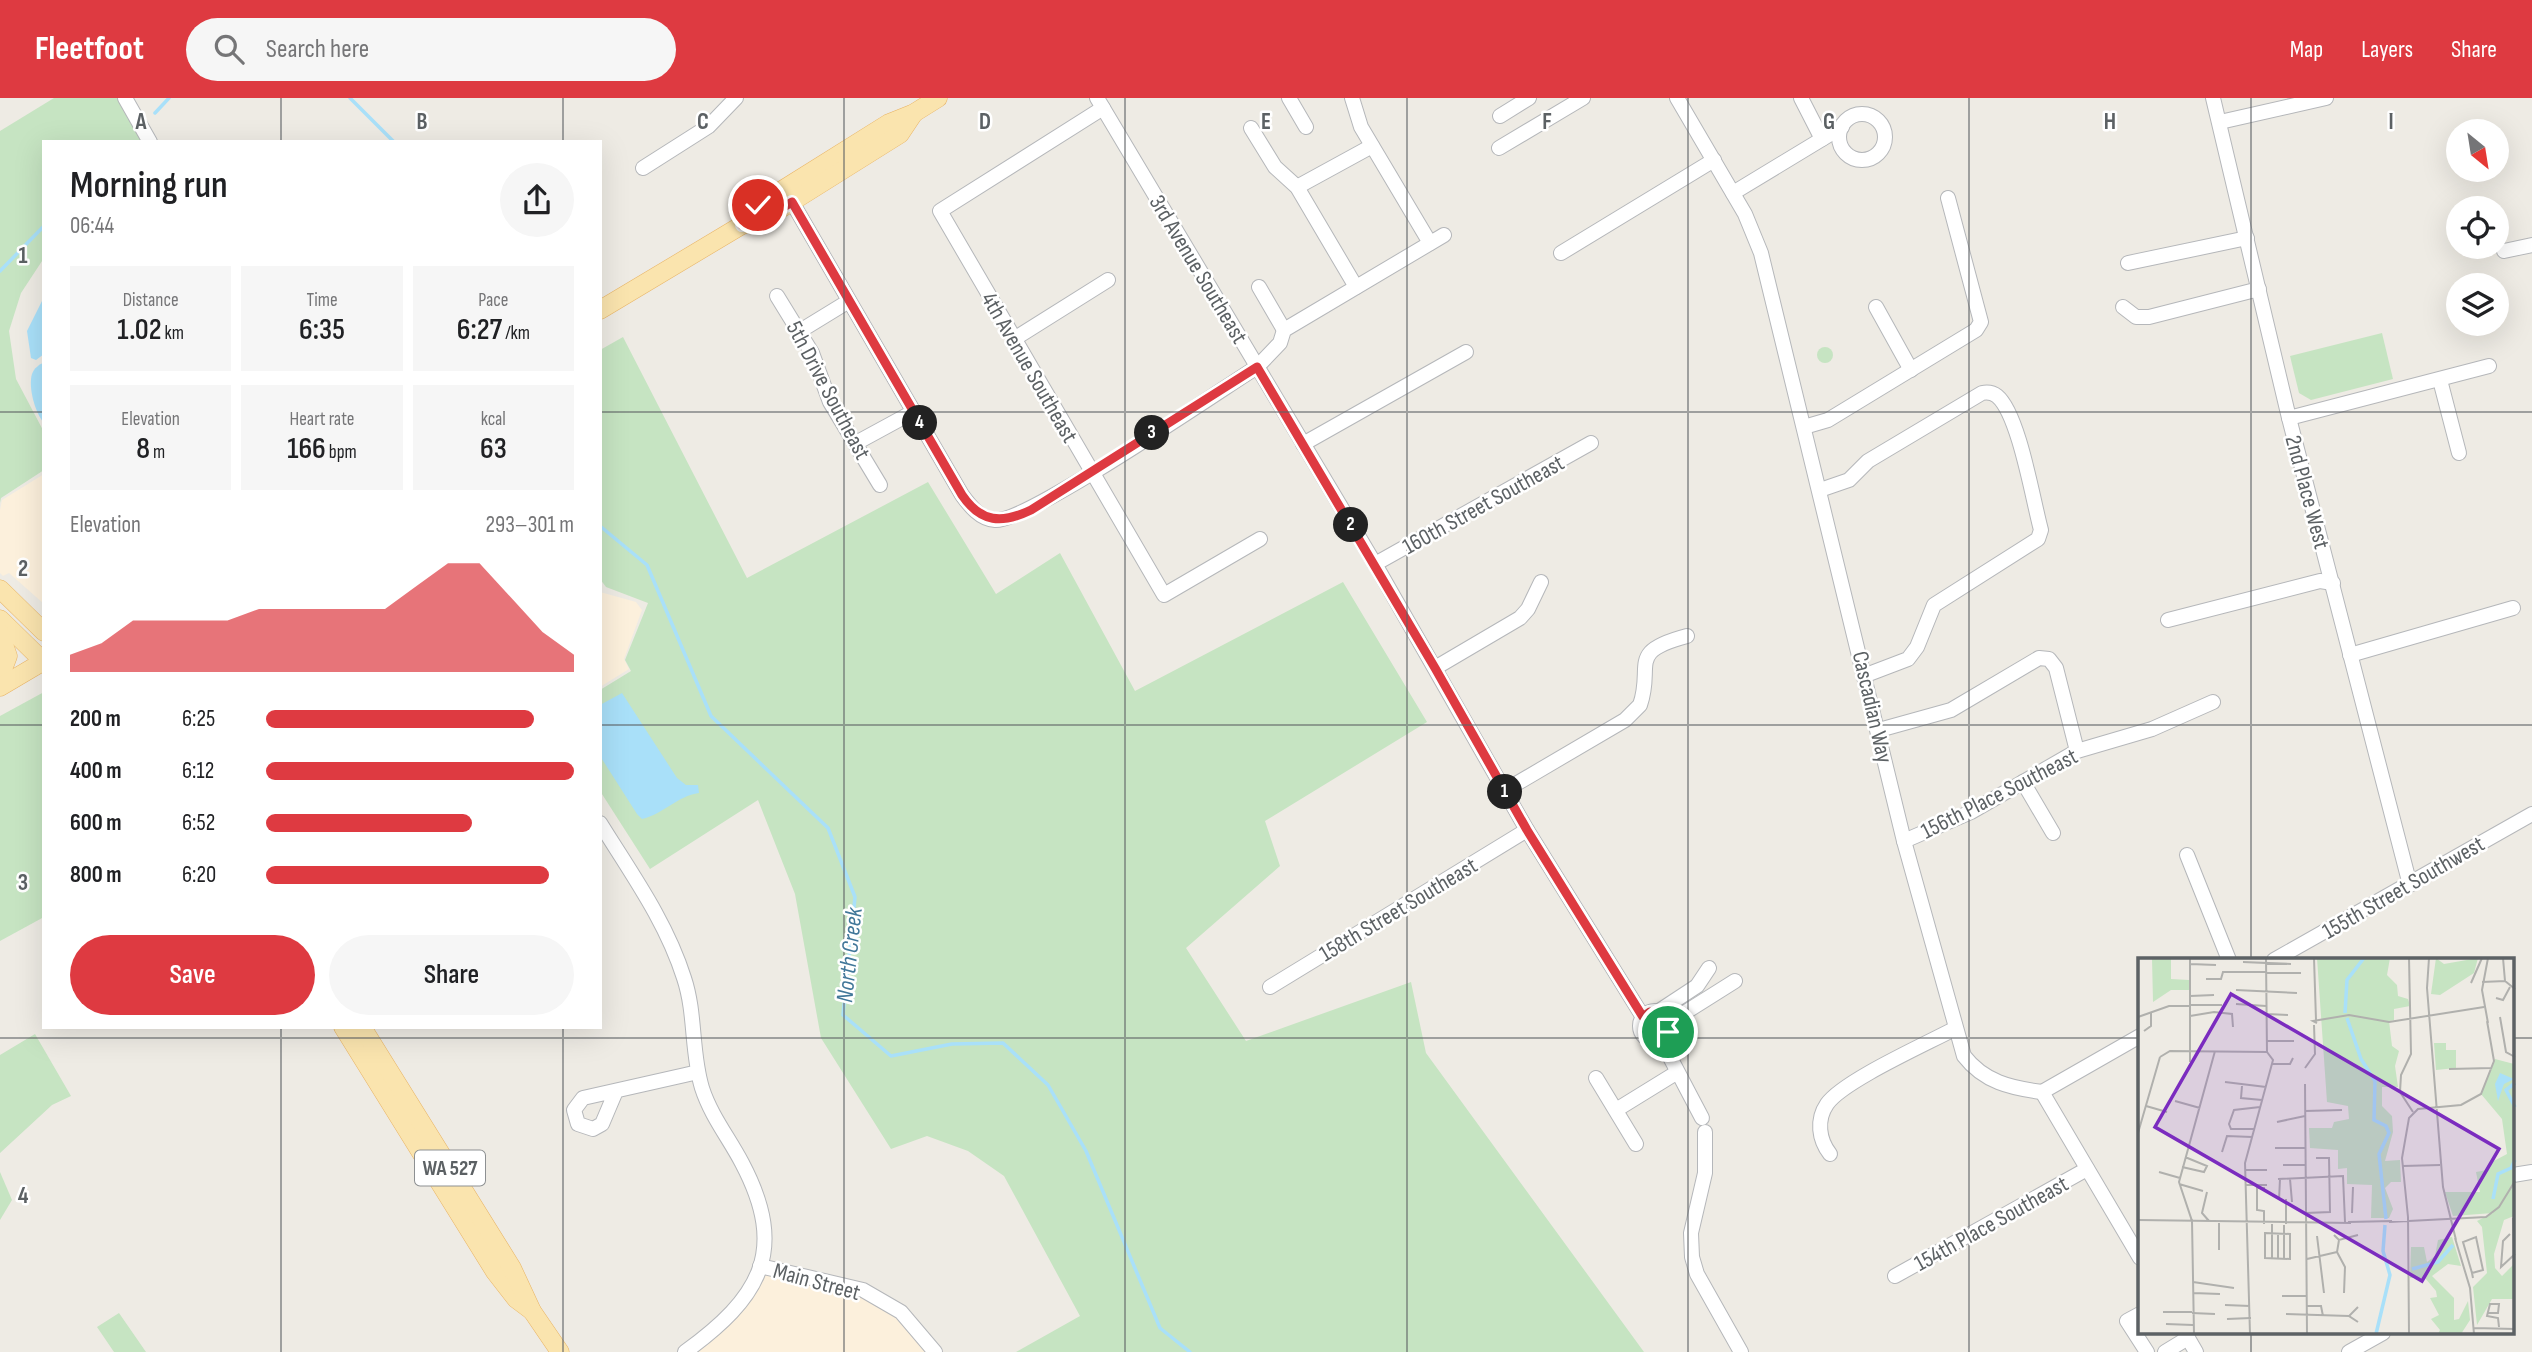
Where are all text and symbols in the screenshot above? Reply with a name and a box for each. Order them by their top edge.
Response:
search box [186,18,676,81]
text: Fleetfoot [35,29,144,69]
icon: search [210,30,248,68]
text: Search here [266,34,369,65]
text: Map [2290,35,2323,64]
text: Layers [2361,35,2413,64]
text: Share [2451,35,2497,64]
text: A [135,108,148,136]
text: B [417,108,428,136]
text: C [697,108,709,136]
text: D [979,108,991,136]
text: E [1261,108,1271,136]
text: F [1542,108,1552,136]
text: G [1823,108,1835,136]
text: H [2104,108,2116,136]
text: I [2388,108,2394,136]
north arrow [2446,119,2510,182]
map controls [2446,119,2509,336]
text: Morning run [70,163,228,208]
button: share [500,163,574,237]
pin [728,175,788,235]
icon: check [739,186,777,224]
street label: 3rd Avenue Southeast [1143,190,1253,349]
button: locate [2446,196,2509,259]
text: 06:44 [70,212,114,240]
text: 1 [18,242,28,270]
button: layers [2446,273,2509,336]
street label: 4th Avenue Southeast [975,287,1084,448]
text: Distance [123,289,179,312]
text: Time [306,289,338,312]
text: Pace [478,289,508,312]
text: 1.02 [117,312,162,348]
text: 6:35 [299,312,345,348]
text: 6:27 [457,312,502,348]
street label: 5th Drive Southeast [780,316,876,464]
text: km [162,322,184,345]
text: /km [502,322,530,345]
pin: 4 [902,406,937,440]
text: Elevation [121,408,180,431]
text: Heart rate [290,408,354,431]
text: kcal [481,408,506,431]
text: 4 [915,411,924,434]
pin: 3 [1134,416,1170,450]
text: 3 [1147,421,1156,444]
text: 8 [136,431,150,467]
text: 166 [287,431,326,467]
text: 63 [480,431,507,467]
street label: 2nd Place West [2278,432,2336,552]
text: m [150,441,165,464]
text: bpm [326,441,357,464]
street label: 160th Street Southeast [1398,449,1569,561]
pin: 2 [1334,508,1368,542]
text: Elevation [70,511,141,539]
text: 293–301 m [486,511,574,539]
text: 2 [1346,513,1355,536]
text: 2 [18,555,28,583]
street label: Cascadian Way [1846,649,1898,766]
text: 200 m [70,705,121,733]
text: 6:25 [182,705,215,733]
street label: 156th Place Southeast [1916,742,2082,845]
text: 400 m [70,757,121,785]
text: 6:12 [182,757,214,785]
pin: 1 [1488,774,1522,810]
text: 1 [1501,780,1508,803]
text: 600 m [70,809,122,837]
text: 6:52 [182,809,215,837]
street label: 155th Street Southwest [2318,830,2489,946]
street label: 158th Street Southeast [1314,852,1483,968]
text: 800 m [70,861,122,889]
text: 6:20 [182,861,216,889]
text: 3 [18,869,28,897]
water label: North Creek [830,905,869,1004]
button: Save [70,935,315,1015]
button: Share [329,935,574,1015]
inset map [2138,958,2514,1334]
pin [1638,1002,1698,1062]
icon: arrive [1649,1013,1687,1051]
road number: WA 527 [415,1150,485,1186]
street label: 154th Place Southeast [1910,1170,2073,1278]
text: 4 [18,1182,29,1210]
street label: Main Street [770,1257,863,1307]

